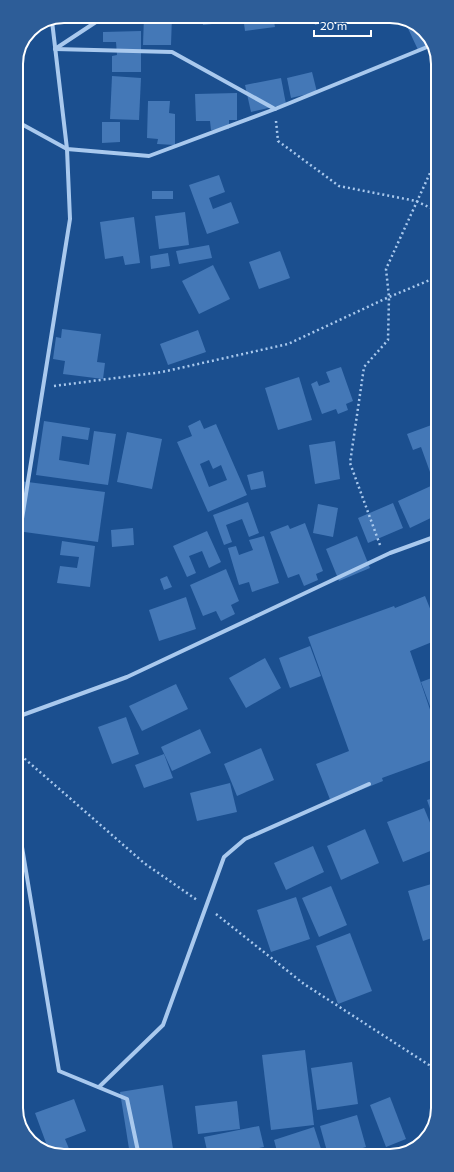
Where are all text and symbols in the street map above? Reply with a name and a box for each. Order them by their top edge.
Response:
scale bar [314,12,371,38]
text: 20 m [320,18,347,32]

